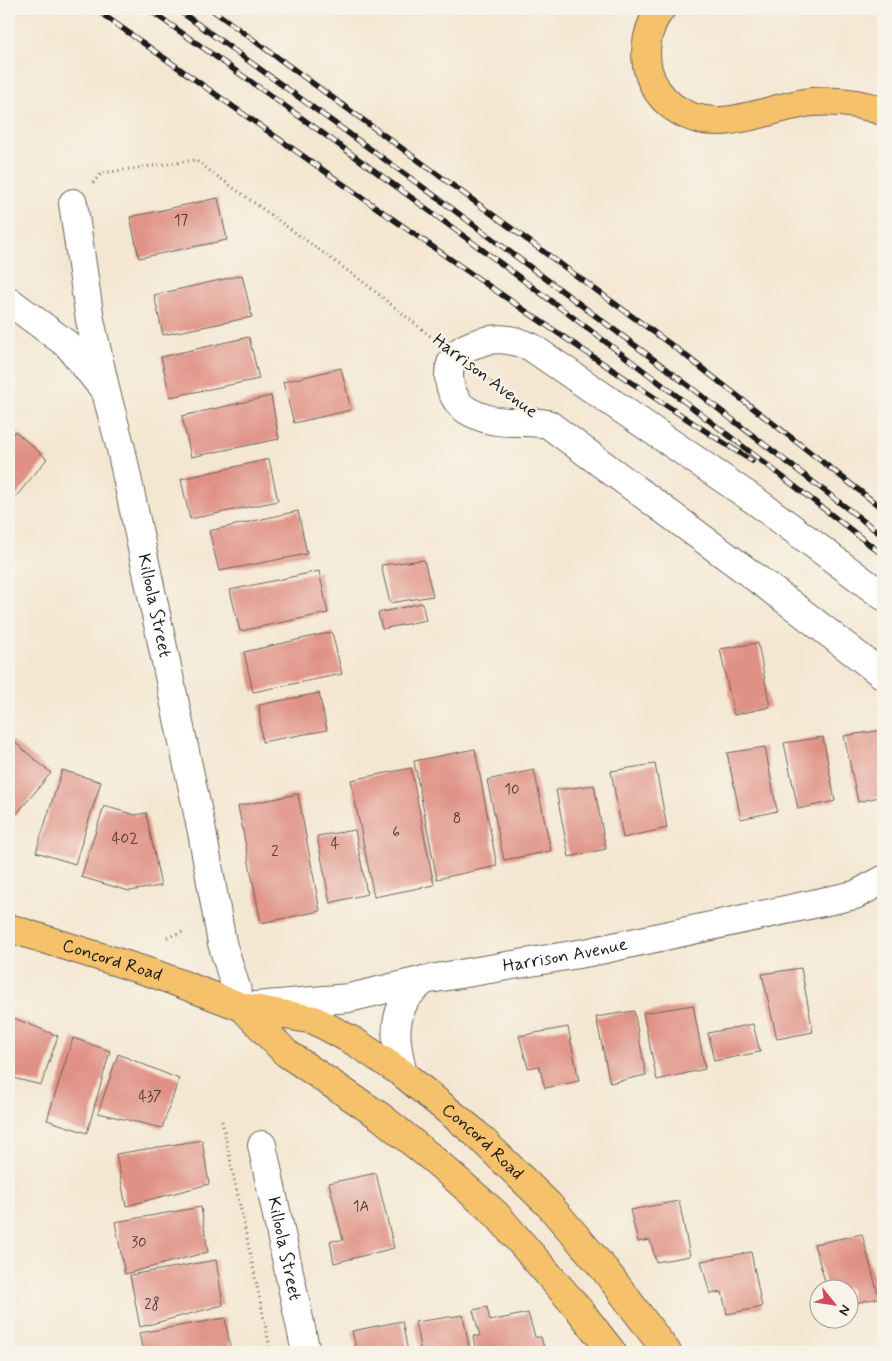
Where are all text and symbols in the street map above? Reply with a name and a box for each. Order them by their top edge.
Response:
house number: 17 [174,211,189,231]
street label: Harrison Avenue [427,328,543,424]
street label: Killoola Street [131,551,177,660]
house number: 10 [504,780,520,800]
house number: 8 [453,809,461,829]
house number: 6 [392,823,400,843]
house number: 402 [112,829,138,849]
house number: 4 [331,834,340,854]
house number: 2 [271,842,279,862]
street label: Harrison Avenue [501,932,630,979]
street label: Concord Road [59,933,165,988]
house number: 437 [138,1087,162,1107]
street label: Concord Road [436,1098,529,1186]
street label: Killoola Street [261,1194,307,1303]
house number: 1A [353,1197,369,1217]
house number: 30 [131,1233,147,1253]
north arrow [810,1278,860,1328]
house number: 28 [144,1295,160,1315]
text: N [834,1301,855,1319]

